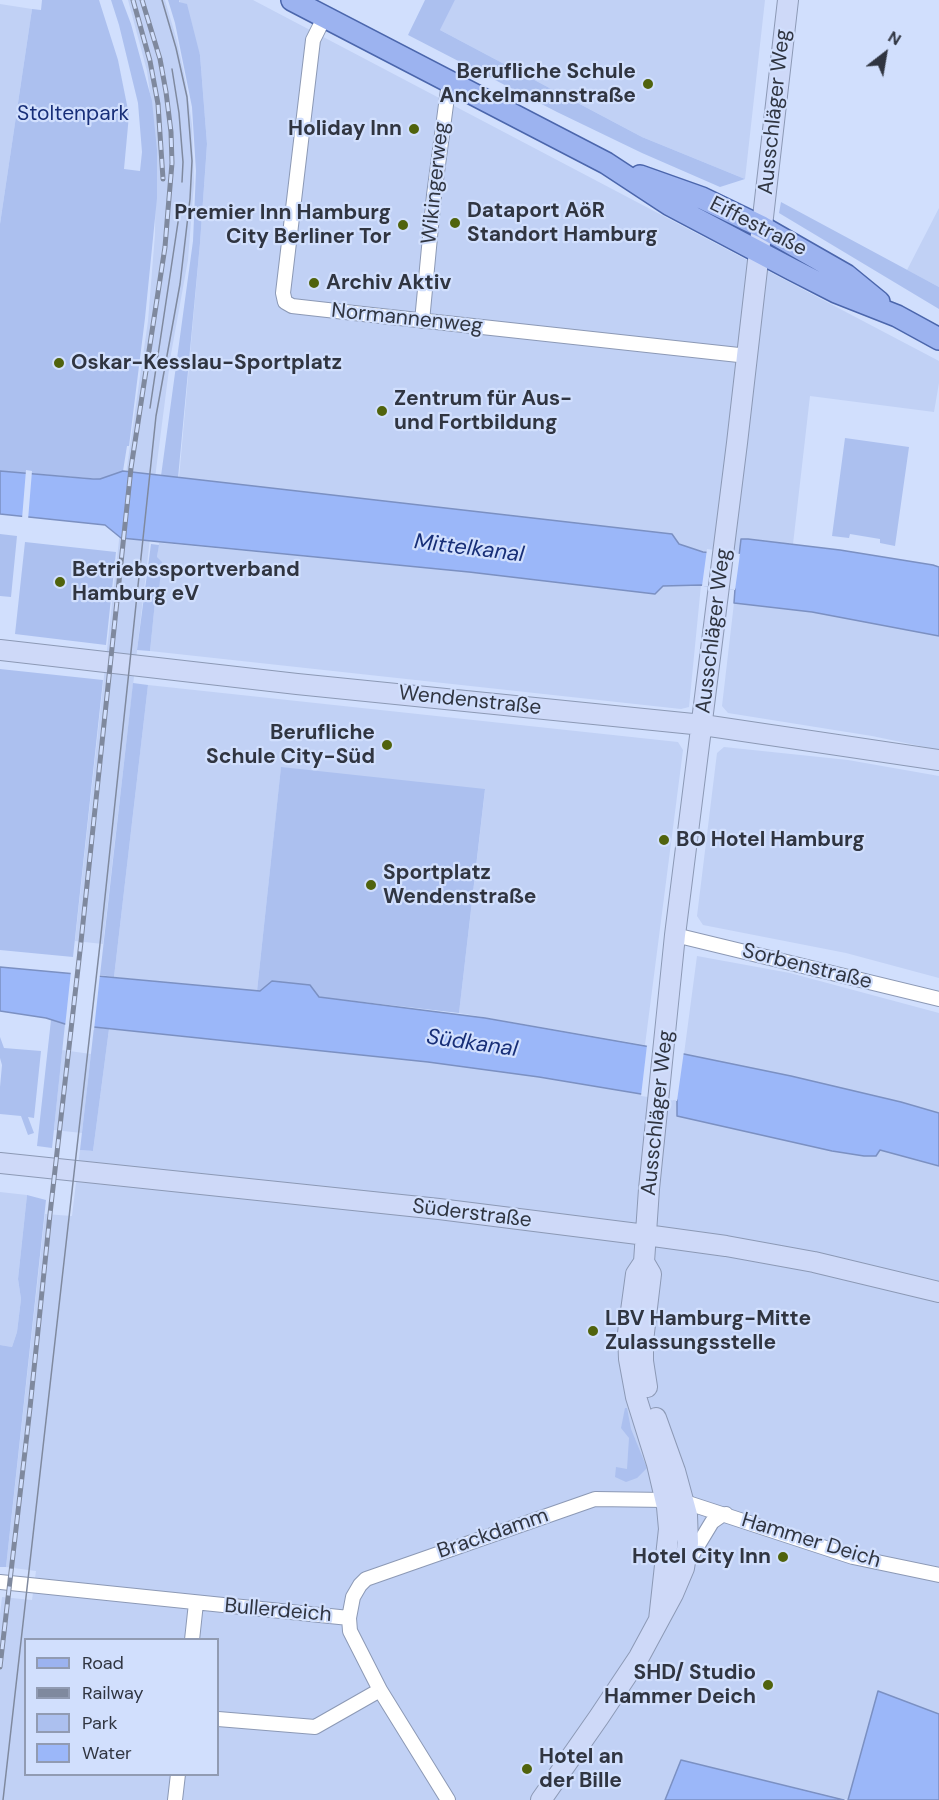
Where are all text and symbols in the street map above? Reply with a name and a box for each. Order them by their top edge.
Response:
north arrow [855,24,915,84]
text: N [884,26,905,50]
street label: Ausschläger Weg [754,28,796,196]
place label: Berufliche Schule Anckelmannstraße [440,59,636,109]
marker: Berufliche Schule Anckelmannstraße [641,77,655,91]
park label: Stoltenpark [17,101,129,127]
place label: Holiday Inn [288,116,402,142]
street label: Wikingerweg [417,120,455,246]
marker: Holiday Inn [407,122,421,136]
street label: Eiffestraße [705,192,811,262]
place label: Dataport AöR Standort Hamburg [467,198,658,248]
place label: Premier Inn Hamburg City Berliner Tor [174,200,391,250]
marker: Dataport AöR Standort Hamburg [448,216,462,230]
marker: Premier Inn Hamburg City Berliner Tor [396,218,410,232]
place label: Archiv Aktiv [326,270,451,296]
marker: Archiv Aktiv [307,276,321,290]
street label: Normannenweg [330,299,484,339]
place label: Oskar-Kesslau-Sportplatz [71,350,342,376]
marker: Oskar-Kesslau-Sportplatz [52,356,66,370]
place label: Zentrum für Aus- und Fortbildung [394,386,572,436]
marker: Zentrum für Aus- und Fortbildung [375,404,389,418]
water label: Mittelkanal [413,529,525,569]
street label: Ausschläger Weg [691,547,737,715]
place label: Betriebssportverband Hamburg eV [72,557,300,607]
marker: Betriebssportverband Hamburg eV [53,575,67,589]
street label: Wendenstraße [397,681,543,721]
place label: Berufliche Schule City-Süd [206,720,375,770]
marker: Berufliche Schule City-Süd [380,738,394,752]
place label: BO Hotel Hamburg [676,827,865,853]
marker: BO Hotel Hamburg [657,833,671,847]
place label: Sportplatz Wendenstraße [383,860,537,910]
marker: Sportplatz Wendenstraße [364,878,378,892]
street label: Sorbenstraße [740,939,874,995]
water label: Südkanal [425,1025,519,1063]
street label: Ausschläger Weg [637,1029,679,1197]
street label: Süderstraße [411,1194,533,1234]
place label: LBV Hamburg-Mitte Zulassungsstelle [605,1306,811,1356]
marker: LBV Hamburg-Mitte Zulassungsstelle [586,1324,600,1338]
street label: Brackdamm [434,1503,552,1565]
street label: Hammer Deich [738,1508,884,1574]
place label: Hotel City Inn [632,1544,771,1570]
marker: Hotel City Inn [776,1550,790,1564]
street label: Bullerdeich [223,1594,333,1628]
legend [24,1638,219,1776]
text: Road [82,1651,124,1675]
place label: SHD/ Studio Hammer Deich [604,1660,756,1710]
marker: SHD/ Studio Hammer Deich [761,1678,775,1692]
text: Railway [82,1681,144,1705]
text: Park [82,1711,118,1735]
text: Water [82,1741,132,1765]
place label: Hotel an der Bille [539,1744,624,1794]
marker: Hotel an der Bille [520,1762,534,1776]

